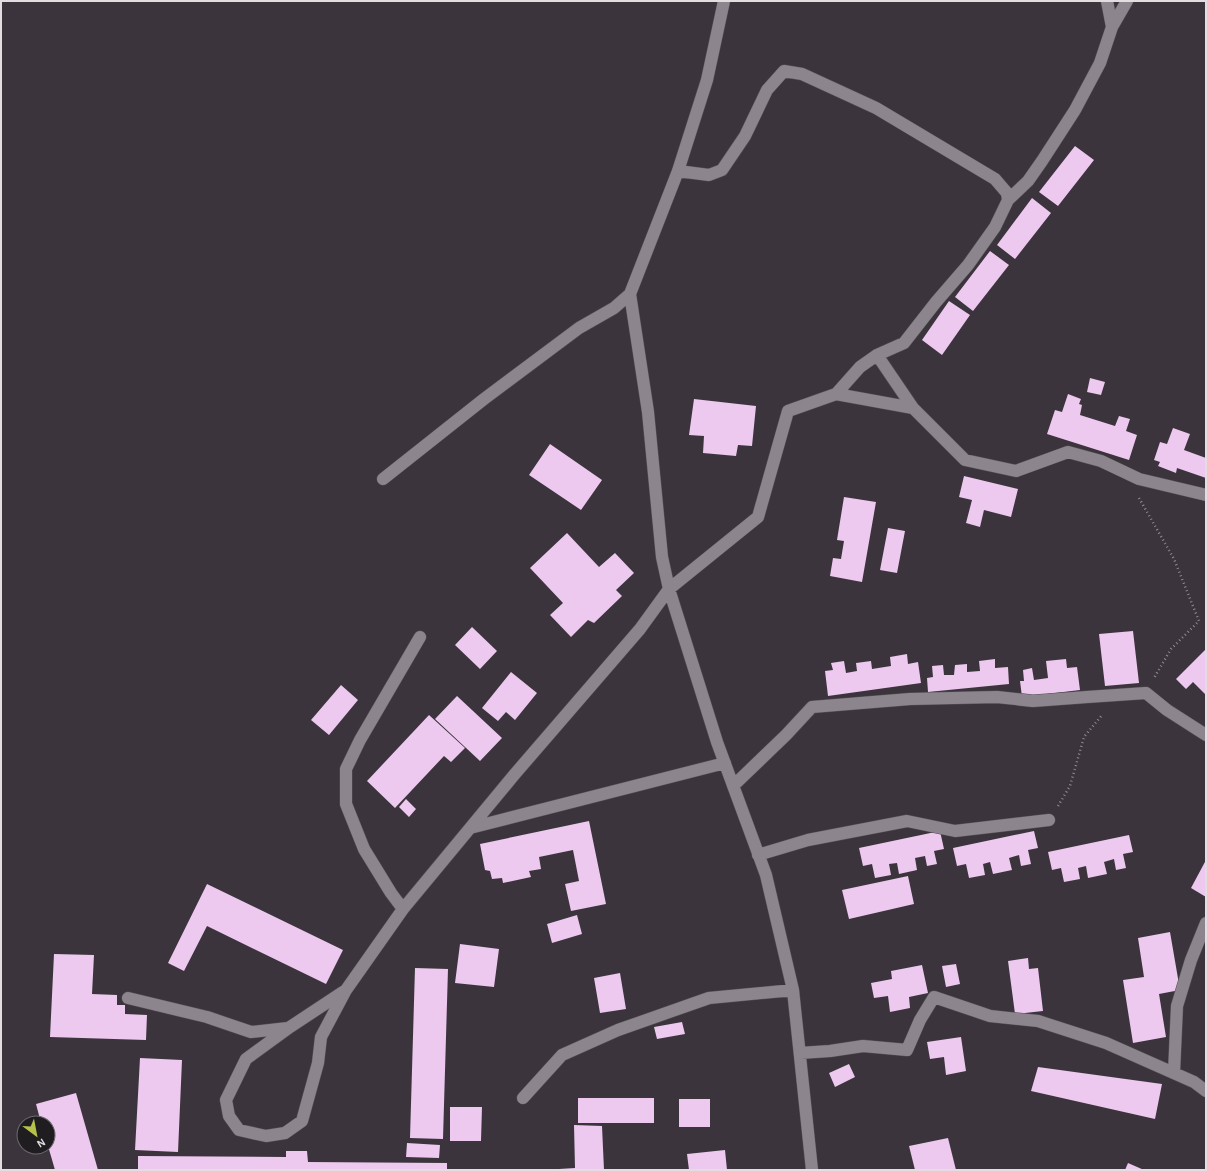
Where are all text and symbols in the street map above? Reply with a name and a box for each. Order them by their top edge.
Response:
north arrow [16,1115,56,1155]
text: N [35,1136,47,1150]

